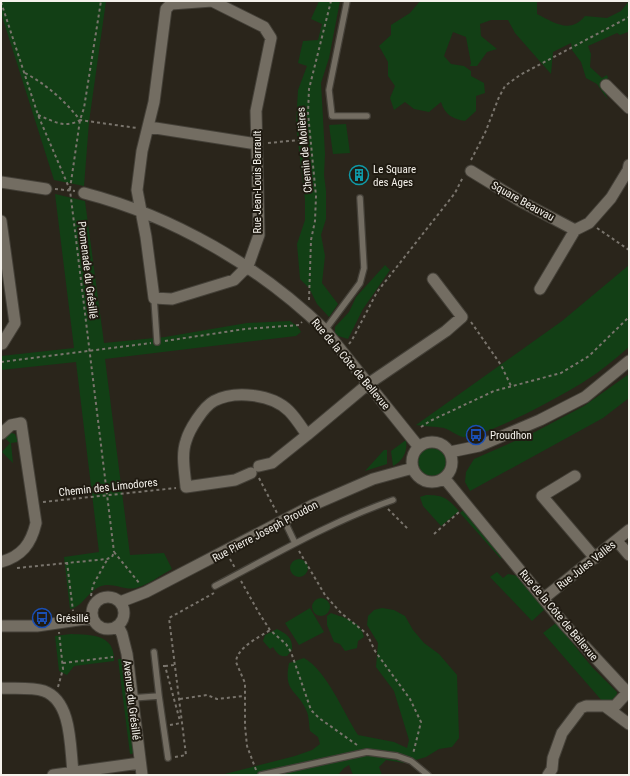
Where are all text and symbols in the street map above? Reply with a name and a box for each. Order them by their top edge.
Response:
street label: Chemin de Molières [294,107,315,193]
street label: Rue Jean-Louis Barrault [251,131,264,233]
place label: Le Square des Ages [373,163,416,189]
building icon: Le Square des Ages [348,164,370,186]
street label: Square Beauvau [489,179,556,224]
street label: Promenade du Grésillé [75,221,100,319]
street label: Rue de la Côte de Bellevue [309,316,392,412]
bus stop icon: Proudhon [465,424,487,446]
place label: Proudhon [490,429,532,442]
street label: Chemin des Limodores [58,476,158,499]
street label: Rue Pierre Joseph Proudon [210,498,320,565]
street label: Rue Jules Vallès [554,538,618,592]
street label: Rue de la Côte de Bellevue [517,567,600,663]
bus stop icon: Grésillé [31,607,53,629]
place label: Grésillé [56,612,89,625]
street label: Avenue du Grésillé [120,659,143,741]

